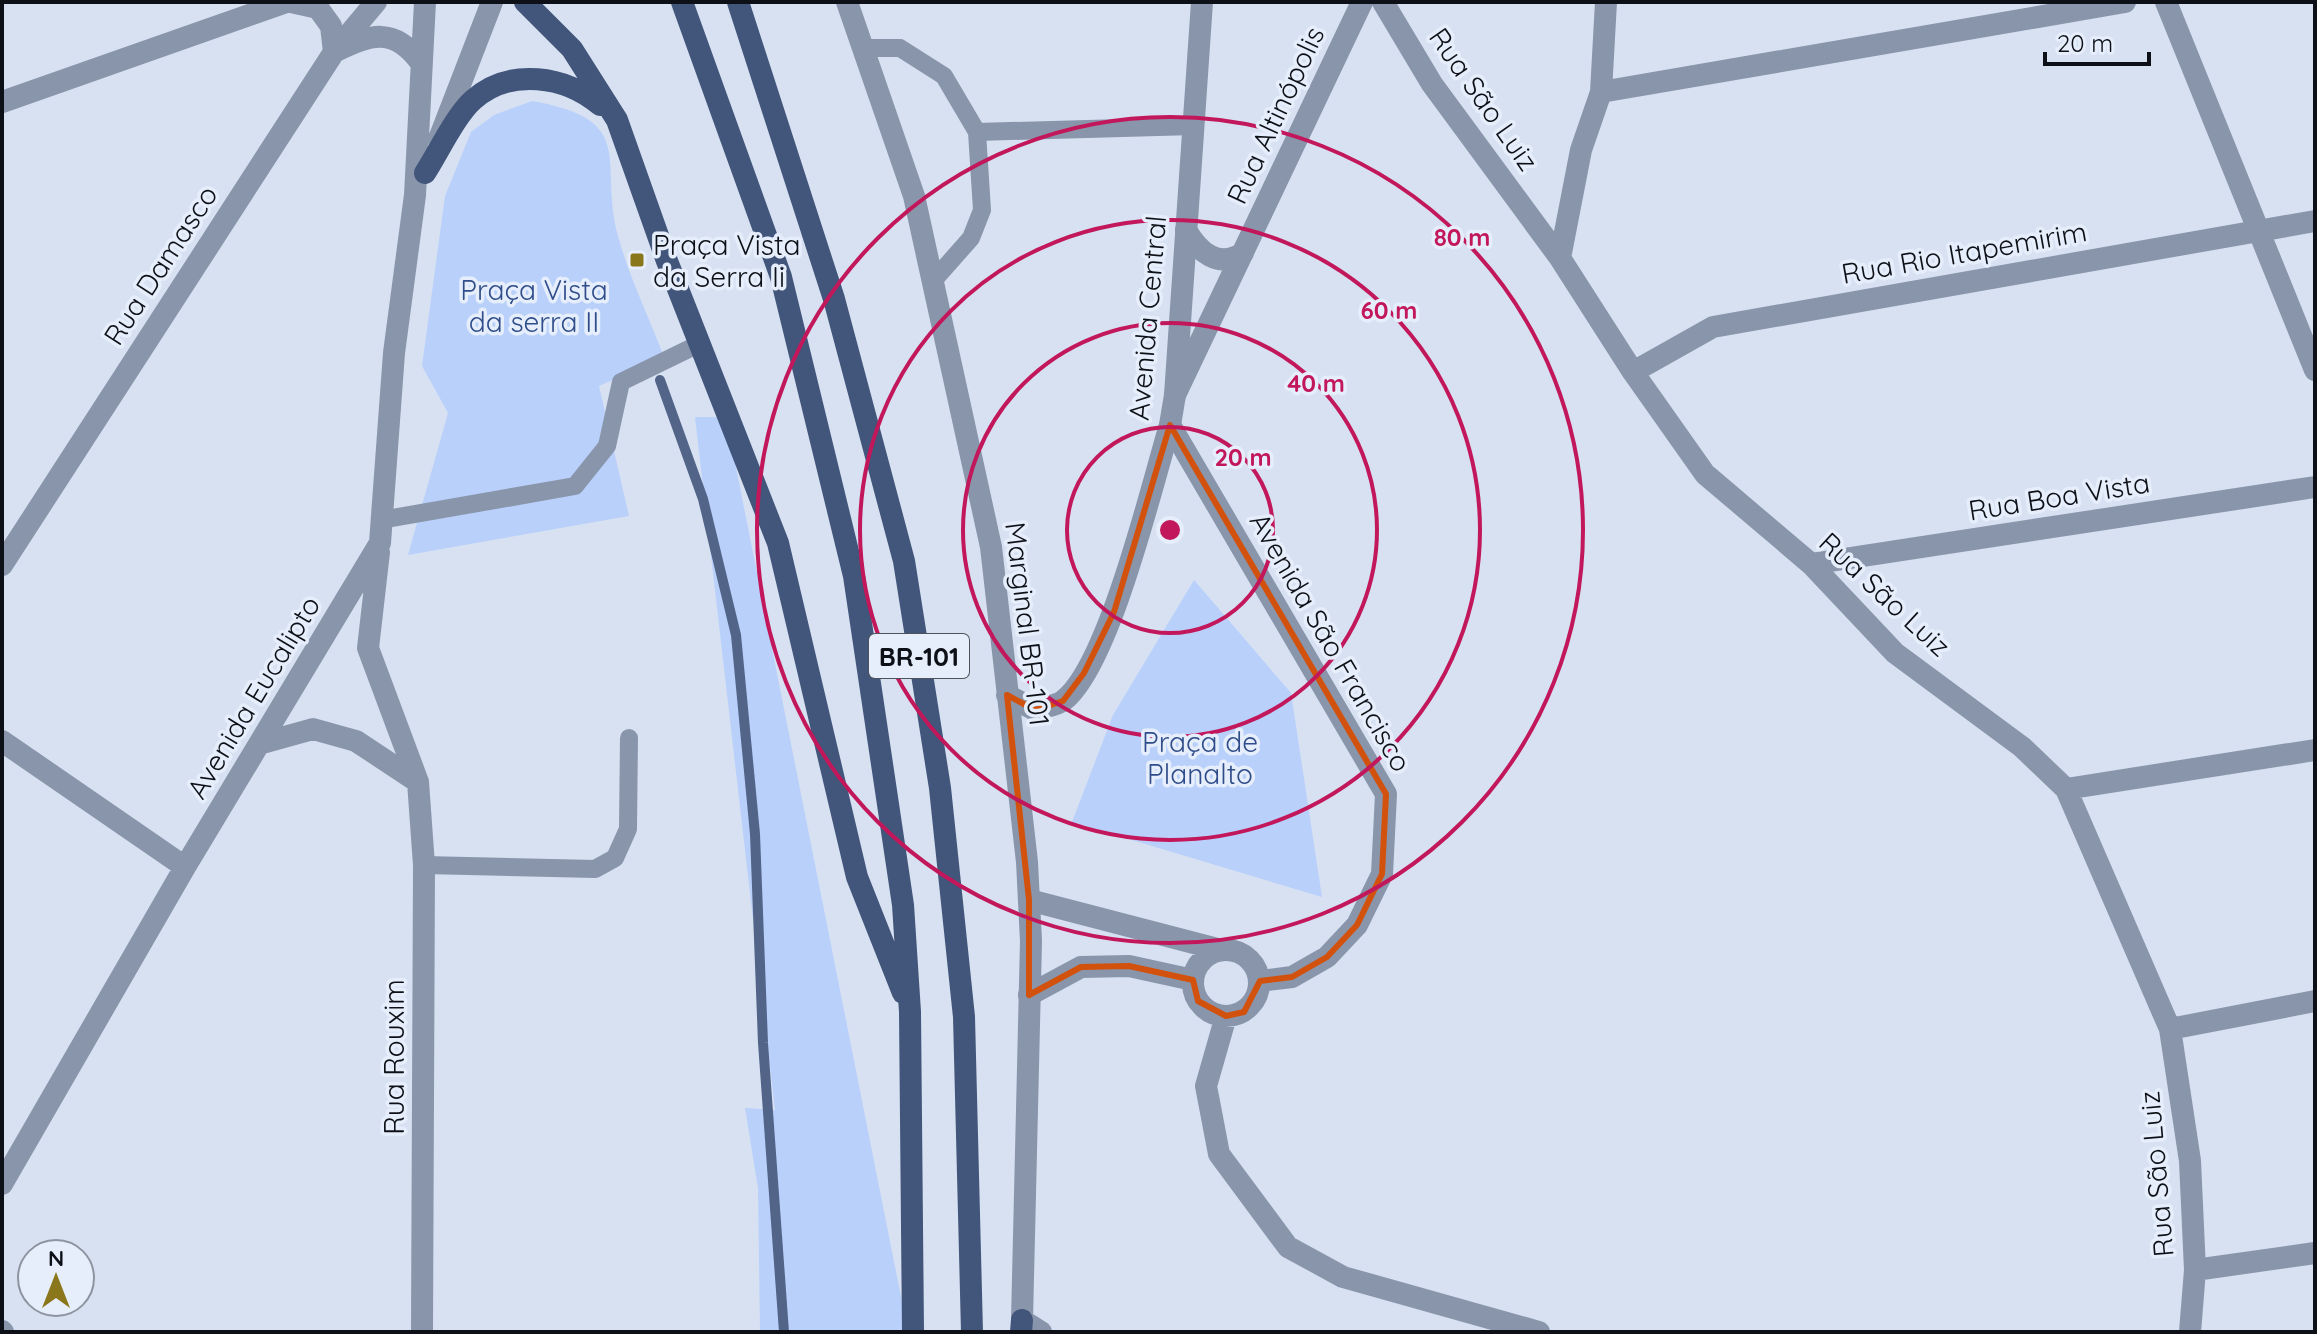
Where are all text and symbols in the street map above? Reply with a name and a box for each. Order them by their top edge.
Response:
scale bar [2045,16,2149,66]
street label: Rua Altinópolis [1219,21,1331,209]
street label: Rua São Luiz [1422,21,1546,177]
text: 20 m [2057,28,2113,58]
street label: Rua Damasco [95,179,225,351]
street label: Rua Rio Itapemirim [1839,213,2089,291]
street label: Avenida Central [1121,214,1173,422]
text: 80 m [1434,222,1490,252]
place label: Praça Vista da Serra Ii [653,227,800,294]
marker: Praça Vista da Serra Ii [628,251,646,269]
park label: Praça Vista da serra II [460,272,608,339]
text: 60 m [1361,295,1417,325]
text: 40 m [1287,368,1345,398]
text: 20 m [1214,442,1272,472]
street label: Rua Boa Vista [1966,464,2152,528]
street label: Avenida São Francisco [1243,506,1419,778]
centre of rings [1156,516,1184,544]
street label: Marginal BR-101 [998,520,1058,728]
street label: Rua São Luiz [1812,524,1958,664]
street label: Avenida Eucalipto [179,589,327,805]
road number: BR-101 [869,634,969,678]
park label: Praça de Planalto [1142,724,1258,791]
street label: Rua Rouxim [376,979,411,1135]
street label: Rua São Luiz [2131,1090,2181,1258]
north arrow [16,1238,96,1318]
text: N [48,1244,64,1272]

